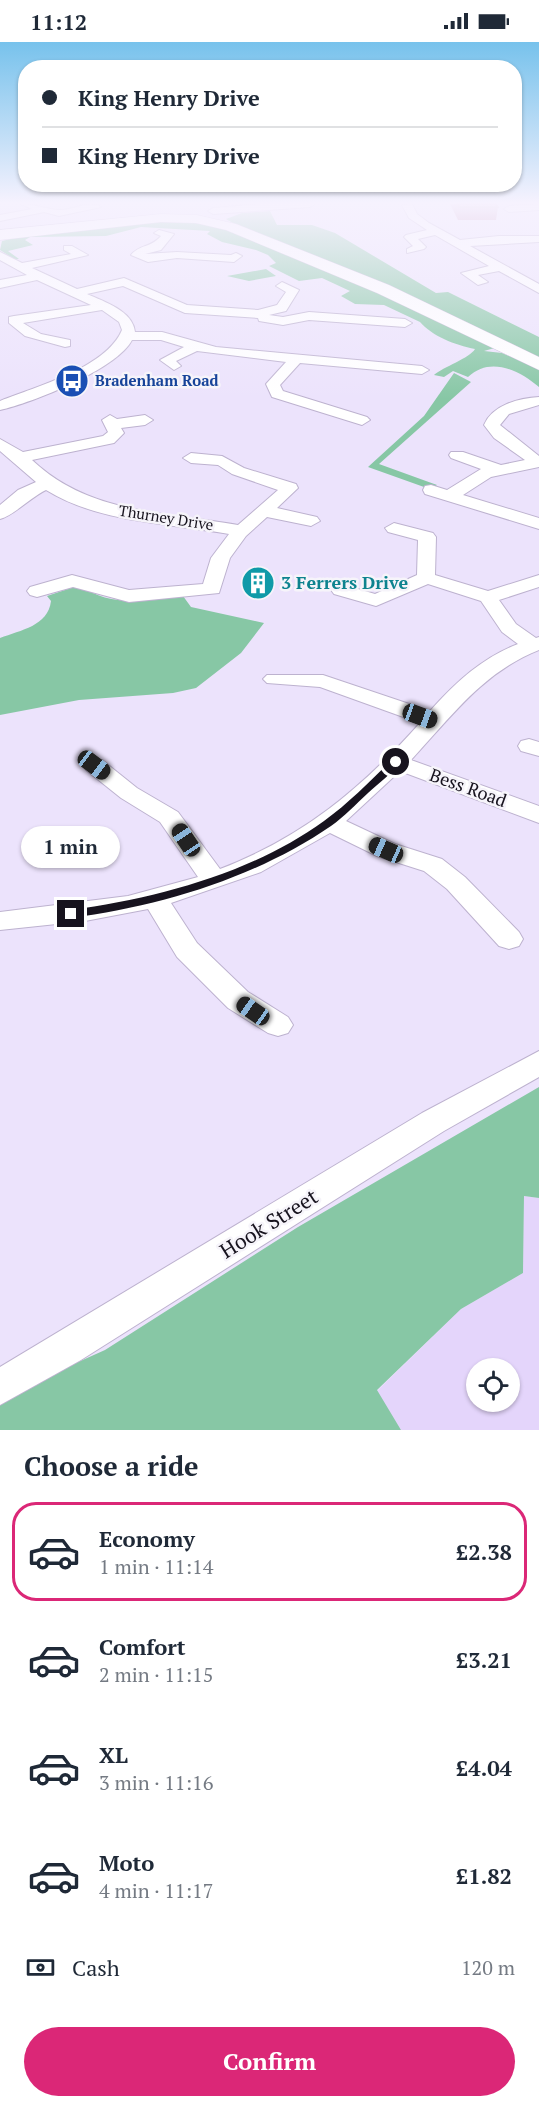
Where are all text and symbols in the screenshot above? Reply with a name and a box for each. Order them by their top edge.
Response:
text: 11:12 [30,7,87,36]
text: King Henry Drive [78,83,260,112]
text: King Henry Drive [78,141,260,170]
bus stop icon: Bradenham Road [54,363,90,399]
place label: Bradenham Road [95,370,218,390]
street label: Thurney Drive [117,500,215,534]
building icon: 3 Ferrers Drive [240,565,276,601]
place label: 3 Ferrers Drive [281,570,408,594]
car [400,701,440,731]
car [74,747,114,783]
route start [382,748,409,775]
street label: Bess Road [427,762,510,812]
car [168,820,204,860]
callout: 1 min [22,827,121,869]
text: 1 min [43,833,98,860]
car [366,834,406,866]
route end [57,900,84,927]
car [233,993,273,1029]
street label: Hook Street [214,1182,323,1264]
map controls [466,1358,520,1412]
button: locate [466,1358,520,1412]
text: Choose a ride [24,1448,199,1484]
text: Economy [99,1524,195,1553]
icon: car [27,1525,81,1579]
text: £2.38 [456,1537,512,1566]
text: 1 min · 11:14 [99,1553,213,1580]
text: Comfort [99,1632,185,1661]
icon: car [27,1633,81,1687]
text: £3.21 [456,1645,512,1674]
text: 2 min · 11:15 [99,1661,213,1688]
text: XL [99,1740,128,1769]
icon: car [27,1741,81,1795]
text: £4.04 [456,1753,512,1782]
text: 3 min · 11:16 [99,1769,213,1796]
text: Moto [99,1848,154,1877]
icon: car [27,1849,81,1903]
text: £1.82 [456,1861,512,1890]
text: 4 min · 11:17 [99,1877,213,1904]
icon: cash [24,1951,57,1984]
text: Cash [72,1953,120,1982]
text: 120 m [461,1954,515,1981]
button: Confirm [24,2027,515,2096]

